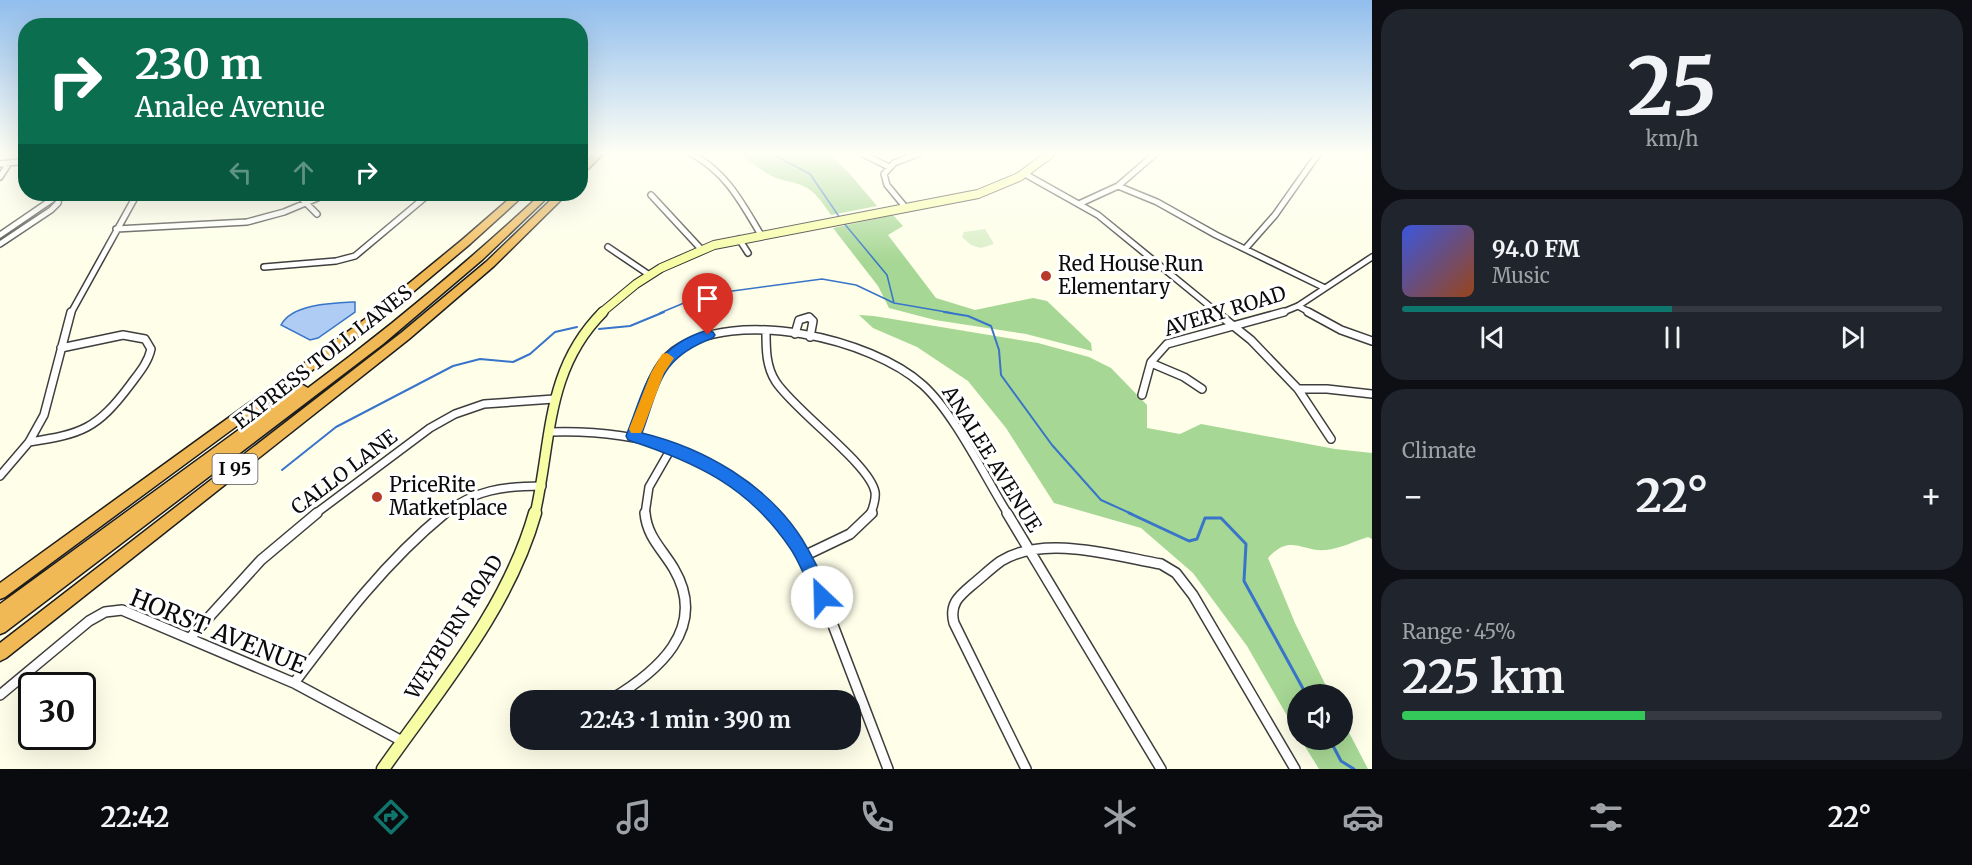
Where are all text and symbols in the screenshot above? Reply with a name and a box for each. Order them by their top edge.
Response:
text: 230 m [135,38,262,90]
text: 25 [1627,38,1717,136]
icon: right [36,42,114,120]
text: Analee Avenue [135,90,325,124]
text: km/h [1646,126,1698,151]
icon: left [224,156,257,189]
icon: ahead [287,156,320,189]
icon: right [350,156,383,189]
text: 94.0 FM [1492,235,1580,263]
place label: Red House Run Elementary [1058,251,1204,299]
text: Music [1492,263,1550,288]
marker: Red House Run Elementary [1039,269,1053,283]
pin [682,273,733,335]
street label: EXPRESS TOLL LANES [228,279,417,434]
street label: AVERY ROAD [1160,280,1289,341]
icon: arrive [691,282,724,315]
icon: previous [1476,321,1509,354]
icon: pause [1656,321,1689,354]
icon: next [1836,321,1869,354]
street label: ANALEE AVENUE [937,380,1048,537]
street label: CALLO LANE [286,423,402,520]
text: Climate [1402,438,1476,463]
road number: I 95 [212,454,258,484]
text: 22° [1636,468,1708,524]
place label: PriceRite Matketplace [389,472,507,520]
text: − [1402,476,1424,517]
text: + [1920,476,1942,517]
marker: PriceRite Matketplace [370,490,384,504]
street label: WEYBURN ROAD [399,550,508,704]
position arrow [790,565,854,629]
street label: HORST AVENUE [126,582,311,681]
text: Range · 45% [1402,619,1516,644]
text: 225 km [1402,649,1565,705]
speed limit sign: 30 [18,672,96,750]
map controls [1287,684,1353,750]
button: sound [1287,684,1353,750]
text: 22:43 · 1 min · 390 m [580,706,791,734]
icon: directions [370,796,412,838]
icon: music [613,796,655,838]
icon: phone [856,796,898,838]
icon: climate [1099,796,1141,838]
icon: car [1342,796,1384,838]
icon: filters [1585,796,1627,838]
text: 22:42 [100,800,169,834]
text: 22° [1828,800,1871,834]

